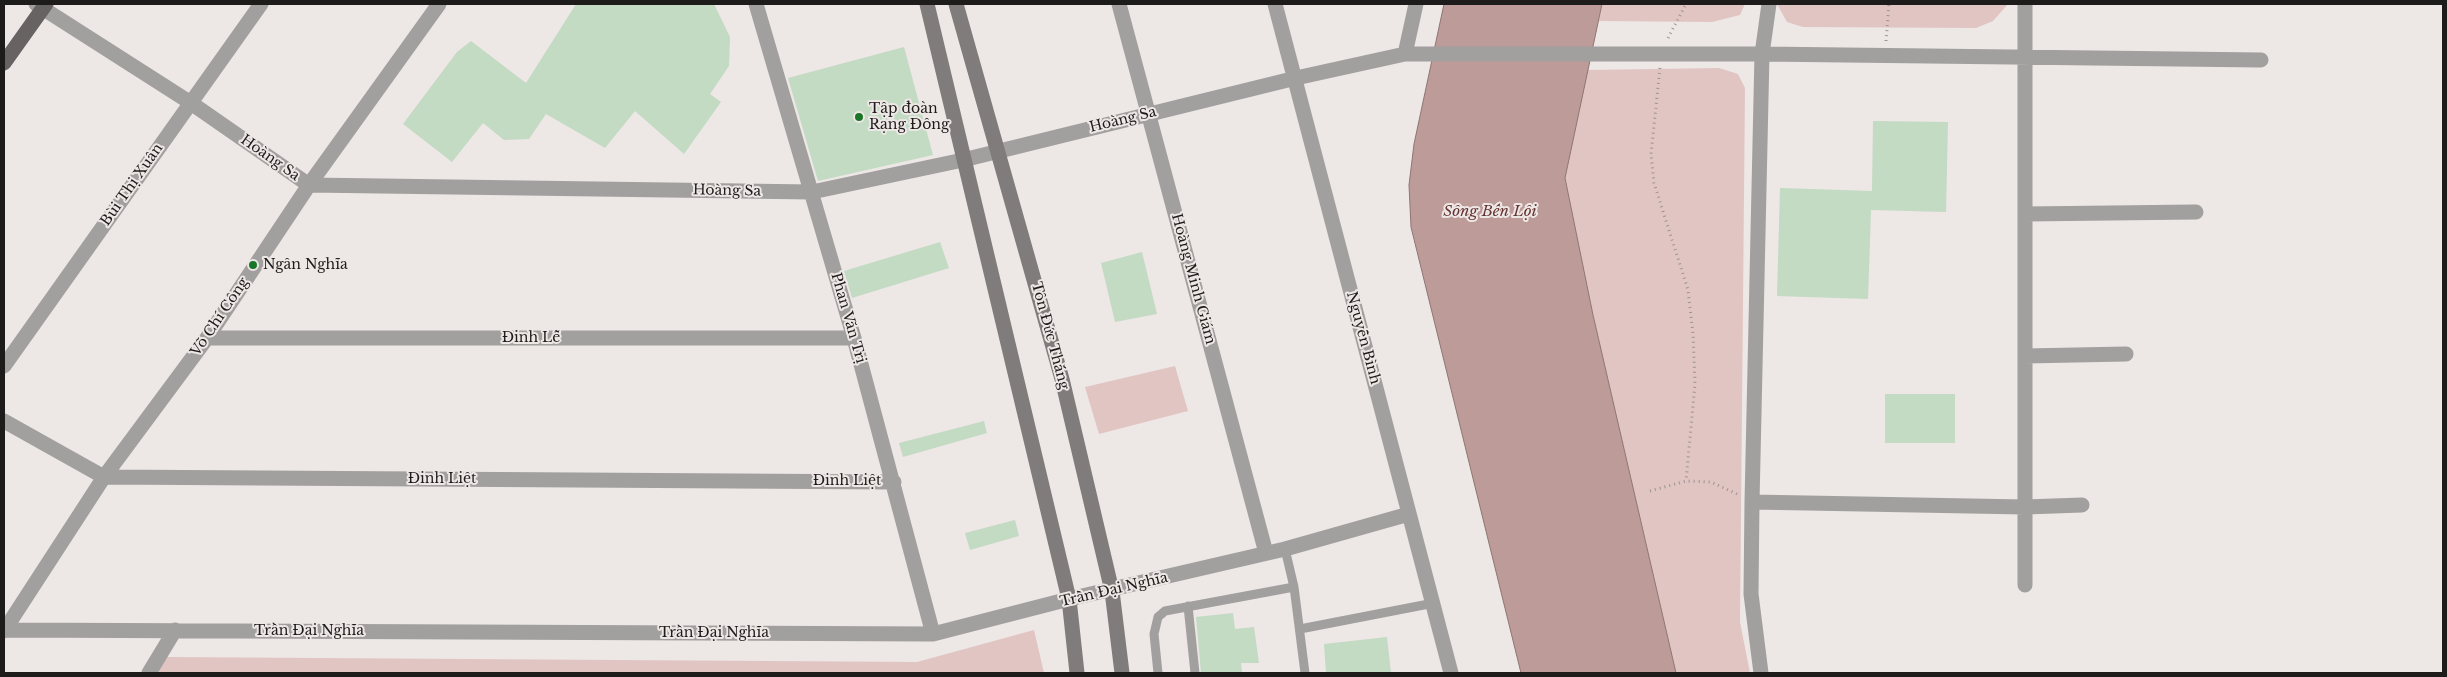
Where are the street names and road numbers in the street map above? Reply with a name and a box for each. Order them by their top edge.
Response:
street label: Hoàng Sa [1088,104,1158,136]
street label: Hoàng Sa [237,132,303,184]
street label: Bùi Thị Xuân [97,141,167,229]
street label: Hoàng Sa [693,182,761,200]
street label: Hoàng Minh Giám [1167,212,1219,346]
street label: Phan Văn Trị [827,271,869,365]
street label: Võ Chí Công [188,275,252,359]
street label: Tôn Đức Thắng [1028,280,1072,392]
street label: Nguyễn Bình [1343,290,1383,386]
street label: Đinh Lễ [502,330,560,346]
street label: Đinh Liệt [408,471,476,487]
street label: Đinh Liệt [813,473,881,489]
street label: Trần Đại Nghĩa [1059,569,1169,611]
street label: Trần Đại Nghĩa [254,623,364,639]
street label: Trần Đại Nghĩa [659,625,769,641]

